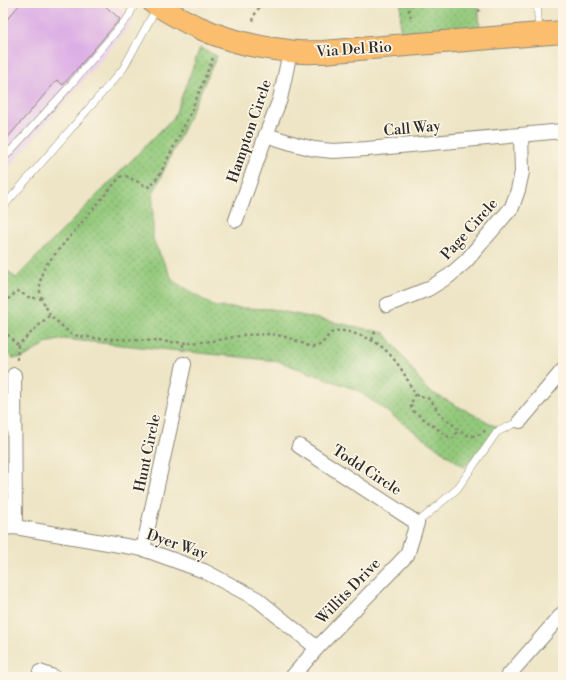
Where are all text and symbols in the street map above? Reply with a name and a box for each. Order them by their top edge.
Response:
street label: Via Del Rio [314,37,393,62]
street label: Hampton Circle [223,77,276,185]
street label: Call Way [383,116,442,140]
street label: Page Circle [437,195,502,264]
street label: Hunt Circle [130,413,165,494]
street label: Todd Circle [329,441,405,500]
street label: Dyer Way [144,525,211,564]
street label: Willits Drive [311,554,385,629]

